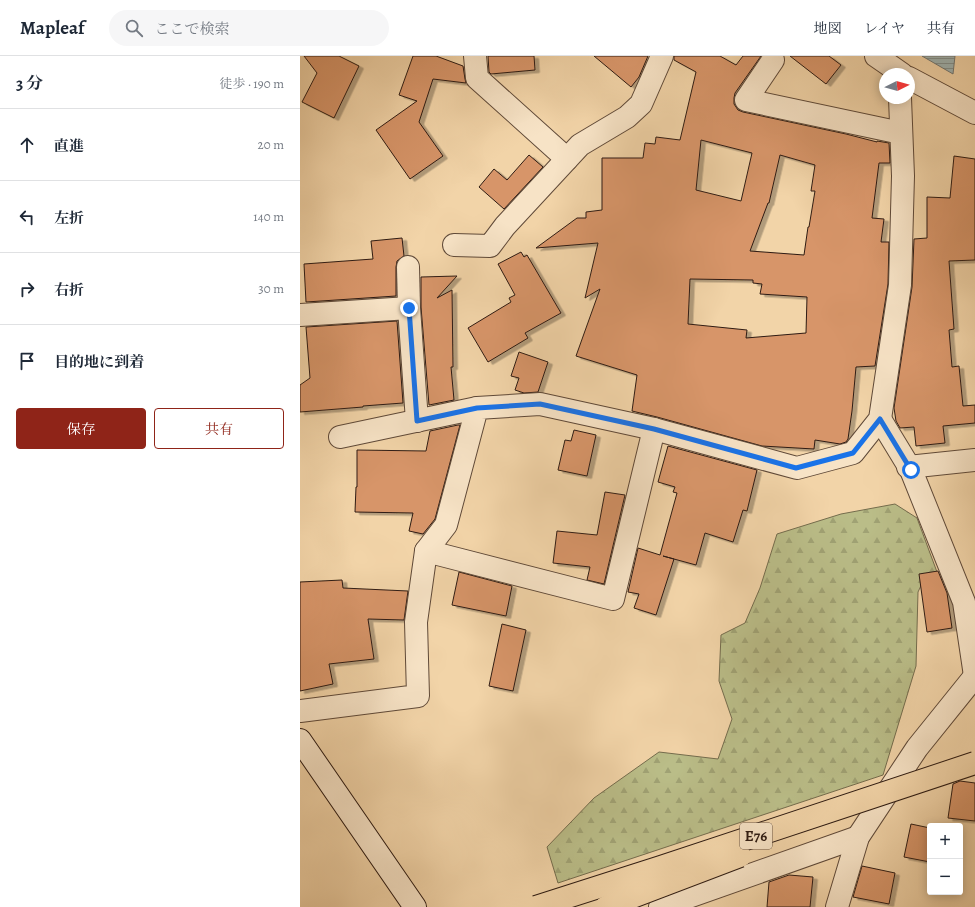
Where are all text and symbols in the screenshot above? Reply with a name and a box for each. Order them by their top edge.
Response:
search box [109,10,389,46]
text: Mapleaf [20,15,85,41]
icon: search [123,17,145,39]
text: ここで検索 [155,19,230,39]
text: 地図 [814,19,842,38]
text: レイヤ [864,19,905,38]
text: 共有 [927,19,955,38]
north arrow [879,68,915,104]
text: 3 分 [16,72,43,95]
text: 徒歩 · 190 m [220,75,284,92]
icon: ahead [16,134,38,156]
text: 直進 [54,136,84,156]
text: 20 m [258,136,284,153]
icon: left [16,206,38,228]
text: 左折 [54,208,84,228]
text: 140 m [253,208,284,225]
icon: right [16,278,38,300]
text: 右折 [54,280,84,300]
text: 30 m [258,280,284,297]
route end [400,299,418,317]
icon: arrive [16,350,38,372]
text: 目的地に到着 [54,352,144,372]
button: 保存 [16,408,146,449]
button: 共有 [154,408,284,449]
route start [902,461,920,479]
road number: E76 [740,823,772,849]
map controls [927,823,963,895]
button: + [927,823,963,859]
button: − [927,859,963,895]

